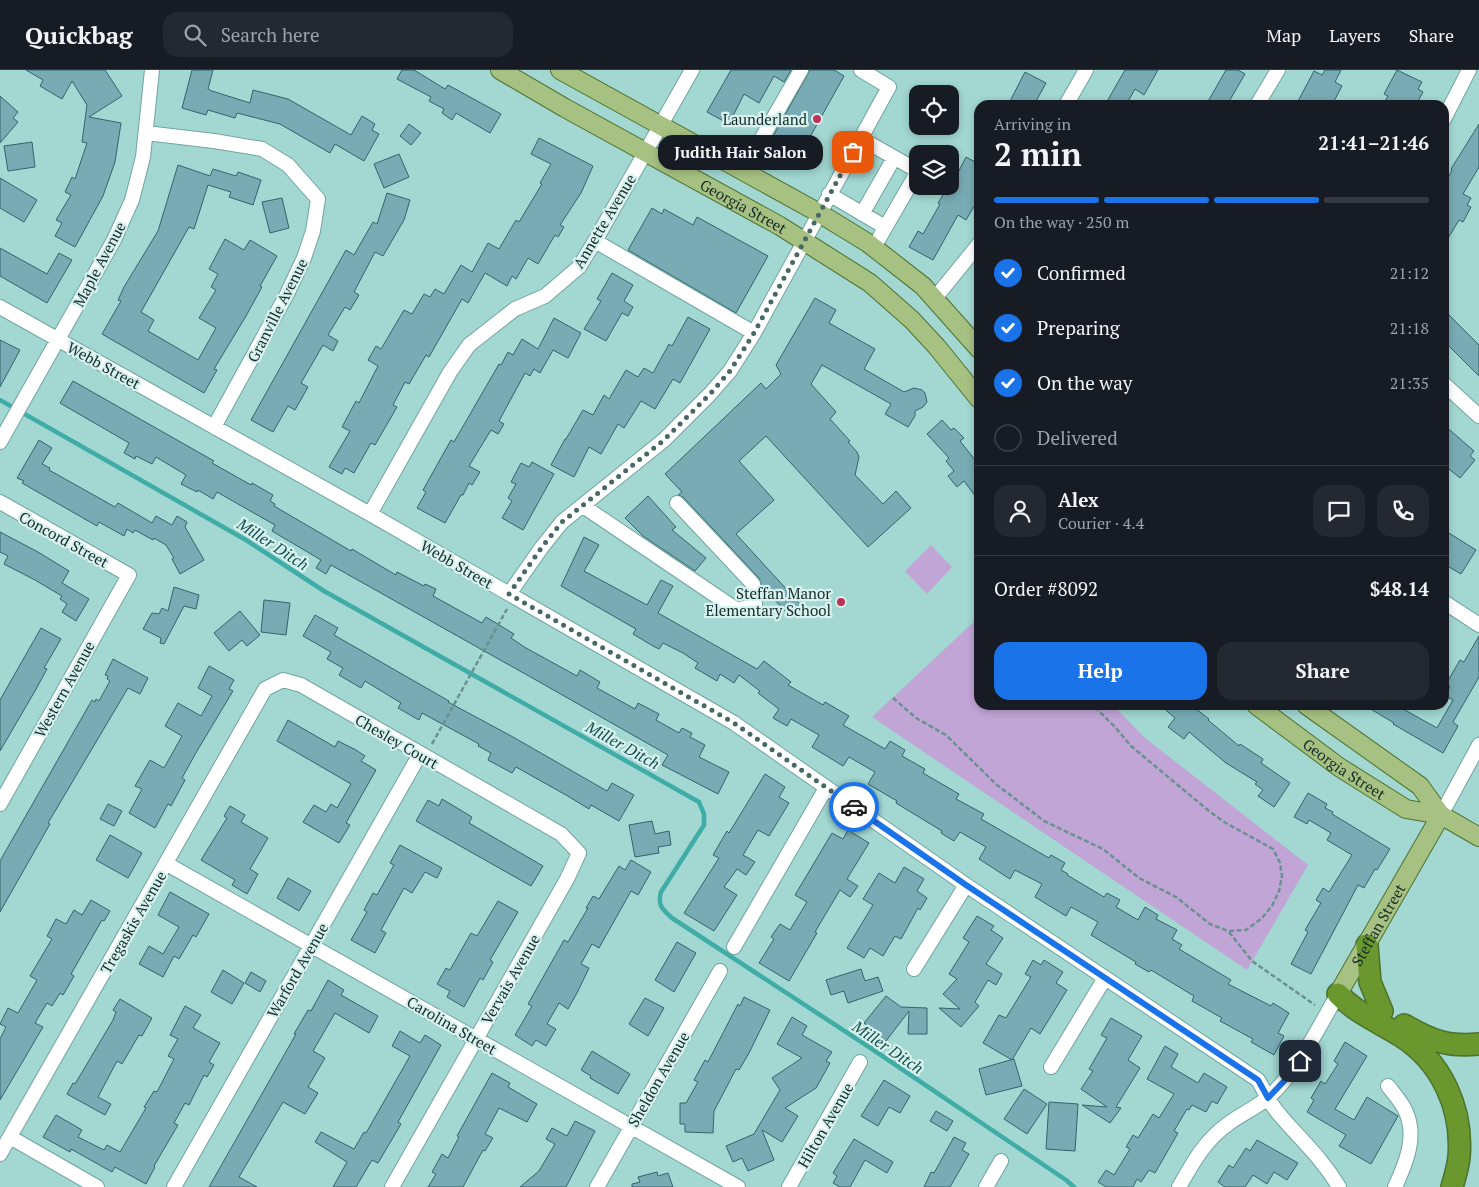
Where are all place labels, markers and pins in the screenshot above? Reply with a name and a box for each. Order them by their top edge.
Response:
place label: Launderland [723,109,807,129]
marker: Launderland [811,113,823,125]
pin [832,131,874,173]
callout: Judith Hair Salon [658,134,823,170]
place label: Steffan Manor Elementary School [705,583,831,620]
marker: Steffan Manor Elementary School [835,596,847,608]
pin [1279,1040,1321,1082]

